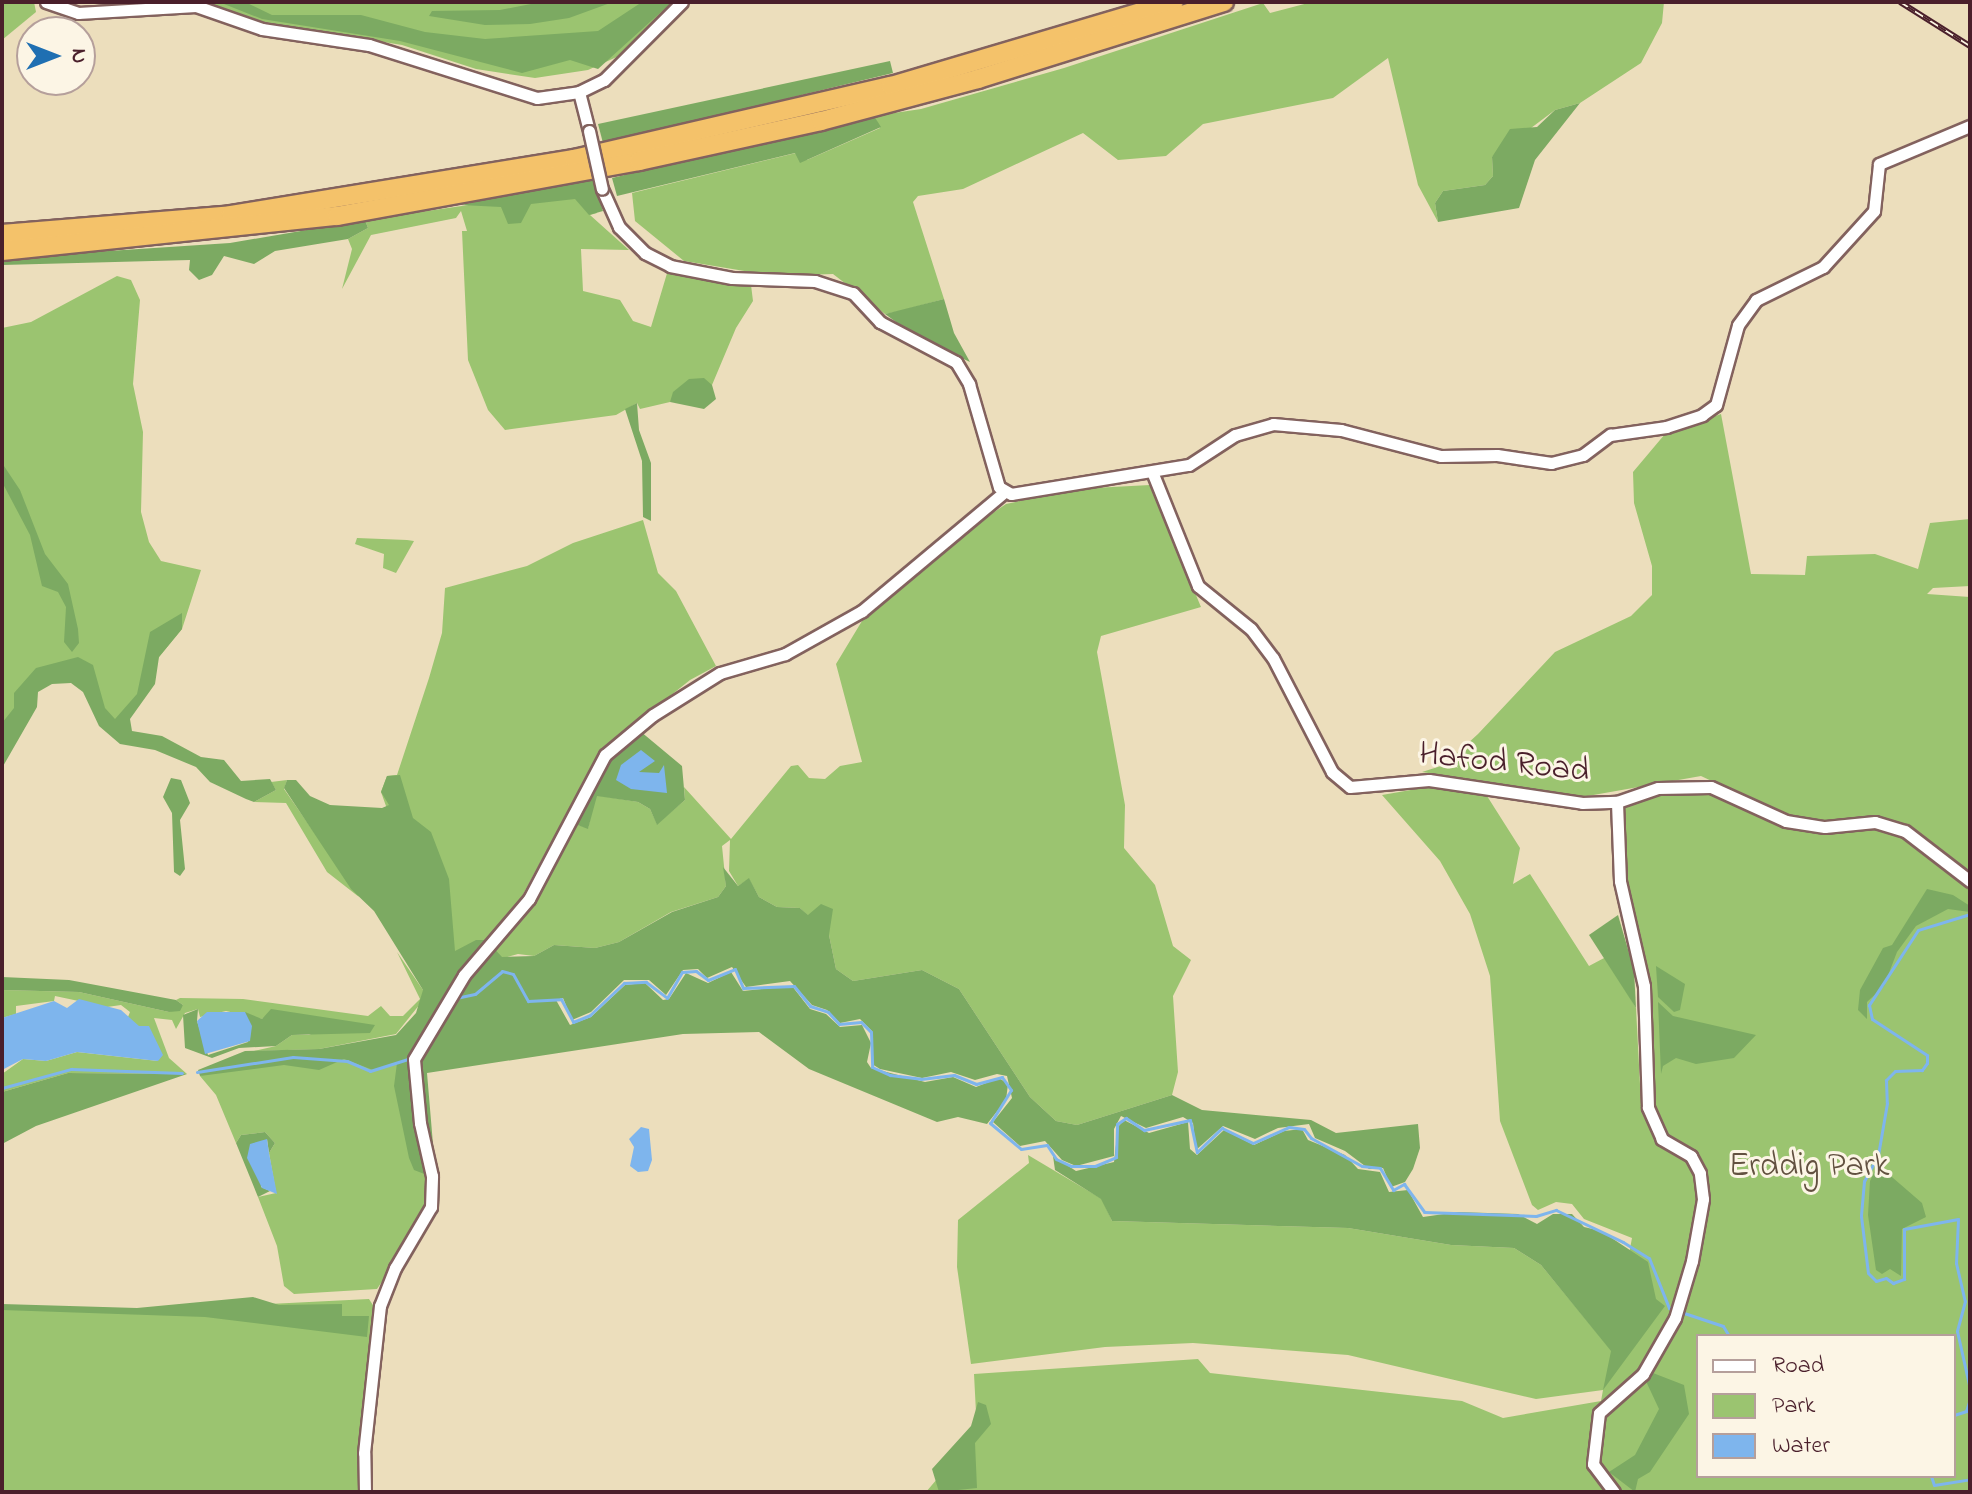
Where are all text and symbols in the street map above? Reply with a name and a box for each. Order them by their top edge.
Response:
north arrow [16,16,96,96]
text: N [62,49,94,63]
street label: Hafod Road [1417,735,1591,793]
park label: Erddig Park [1729,1148,1889,1188]
legend [1696,1334,1956,1478]
text: Road [1772,1349,1824,1384]
text: Park [1772,1389,1815,1424]
text: Water [1772,1429,1830,1464]

